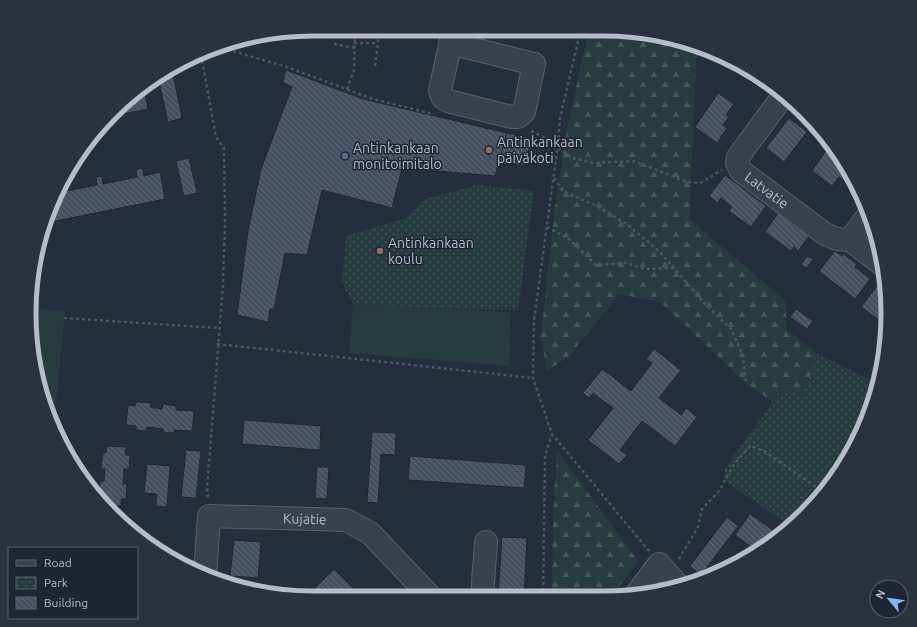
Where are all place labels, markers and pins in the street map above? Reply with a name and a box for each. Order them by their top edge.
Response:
place label: Antinkankaan päiväkoti [497,134,583,166]
place label: Antinkankaan monitoimitalo [353,140,442,172]
marker: Antinkankaan päiväkoti [484,145,494,155]
marker: Antinkankaan monitoimitalo [340,151,350,161]
place label: Antinkankaan koulu [388,235,474,267]
marker: Antinkankaan koulu [375,246,385,256]

